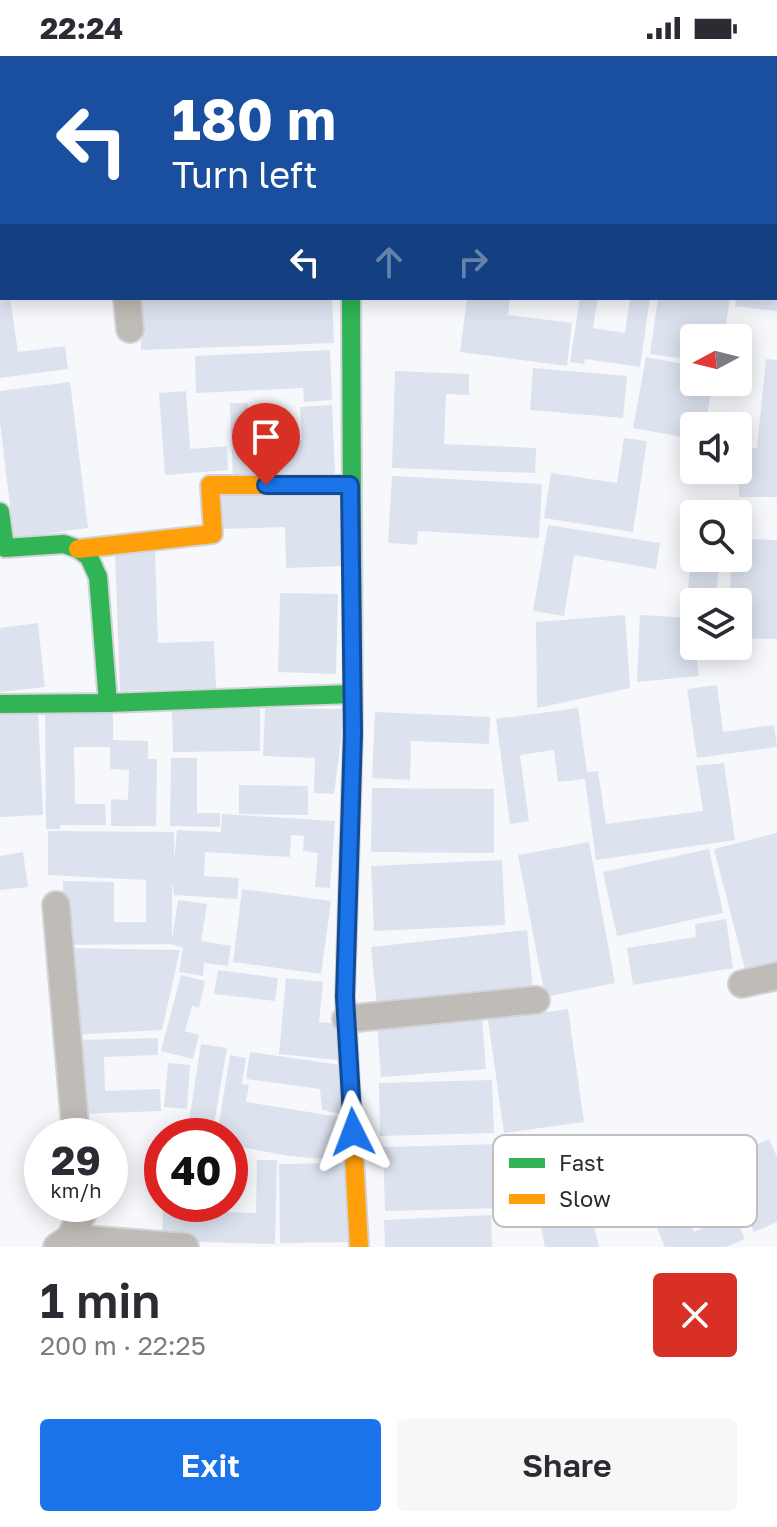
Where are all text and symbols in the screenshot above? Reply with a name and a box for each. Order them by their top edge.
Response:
text: 22:24 [40,10,123,46]
text: 180 m [172,85,336,152]
icon: left [40,88,144,192]
text: Turn left [172,153,318,196]
icon: left [283,240,327,284]
icon: ahead [367,240,411,284]
icon: right [451,240,495,284]
north arrow [680,324,752,396]
map controls [680,324,752,660]
pin [232,403,300,485]
button: sound [680,412,752,484]
icon: arrive [244,415,288,459]
button: search [680,500,752,572]
button: layers [680,588,752,660]
position arrow [311,1090,395,1174]
speed limit sign: 40 [144,1118,248,1222]
legend [493,1135,757,1227]
text: 29 [51,1136,101,1184]
text: Fast [559,1149,605,1176]
text: km/h [51,1178,101,1202]
text: Slow [559,1185,611,1212]
text: 1 min [40,1271,160,1329]
button: close [653,1273,737,1357]
text: 200 m · 22:25 [40,1330,206,1361]
button: Exit [40,1419,381,1511]
button: Share [397,1419,737,1511]

